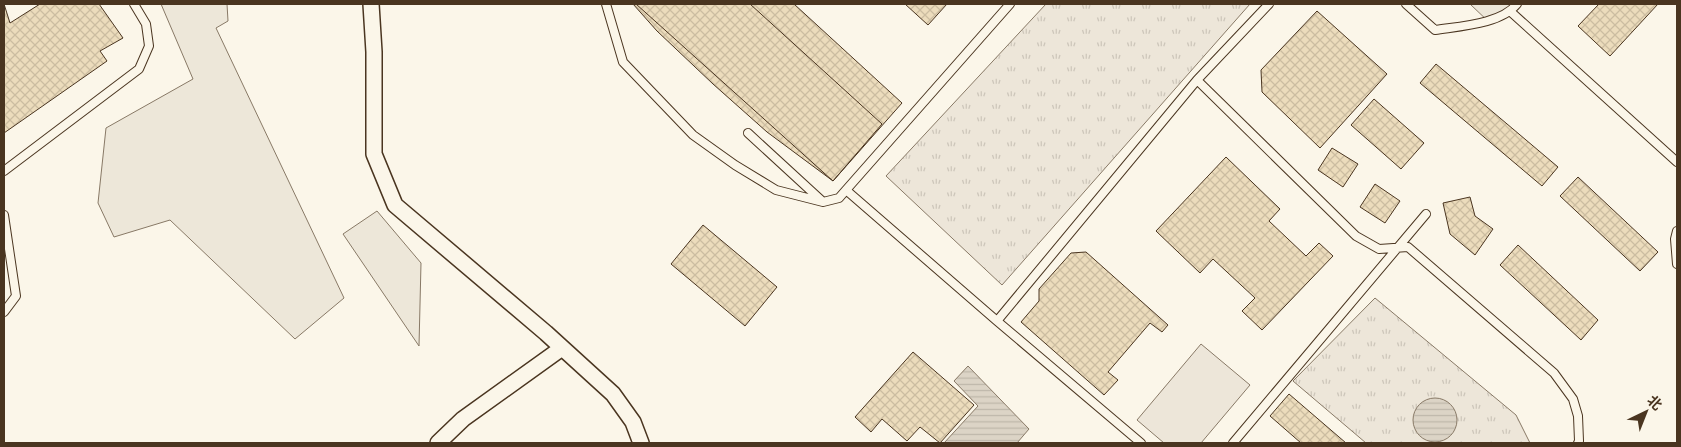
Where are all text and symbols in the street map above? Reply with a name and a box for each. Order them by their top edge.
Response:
north arrow [1621,387,1671,437]
text: 北 [1644,392,1665,413]

